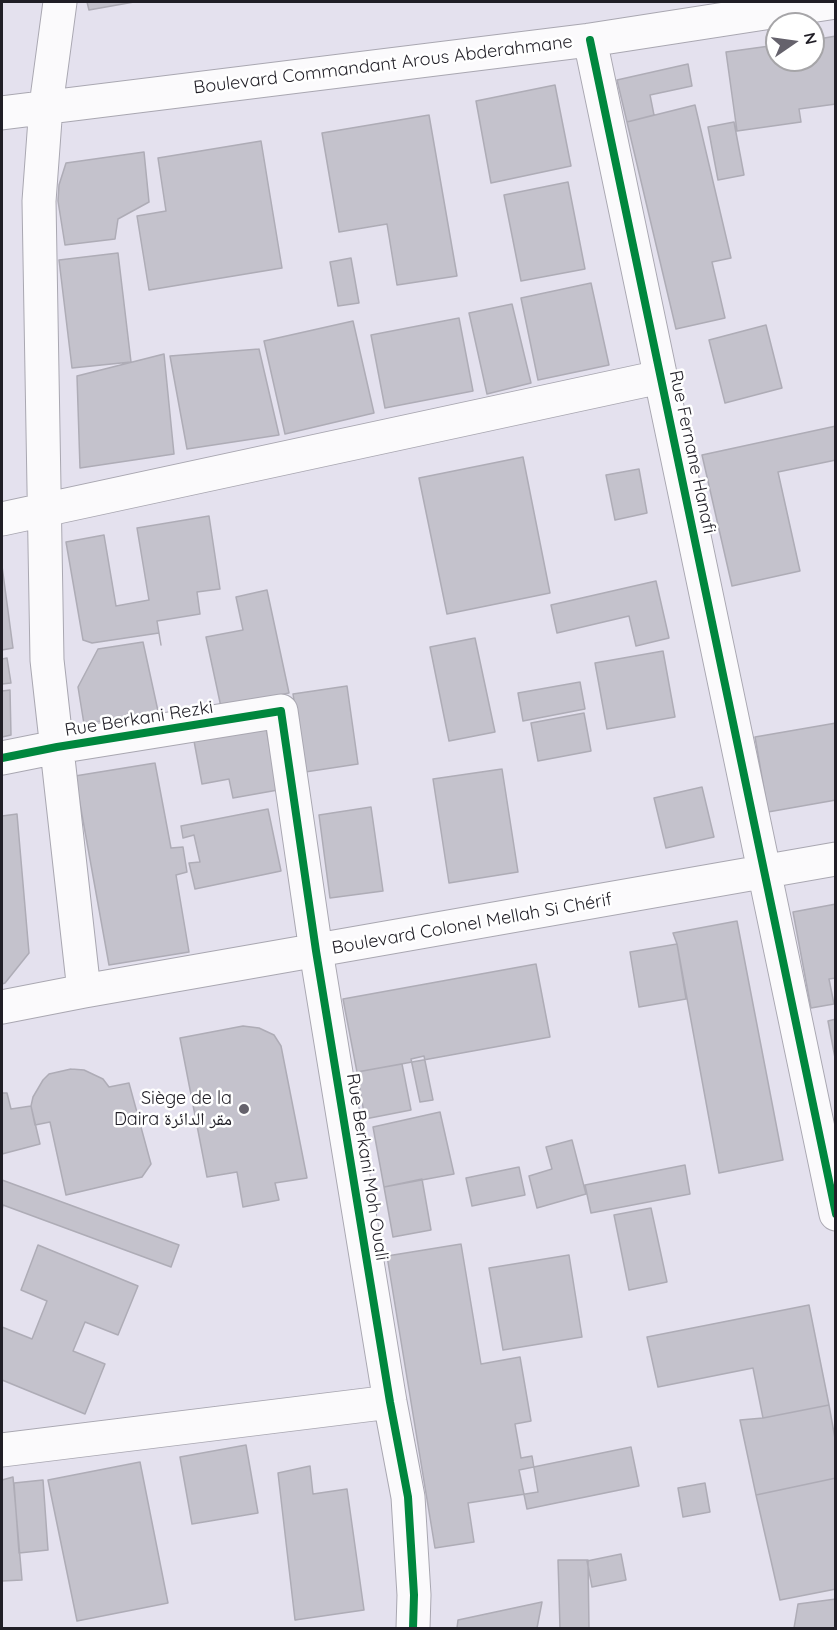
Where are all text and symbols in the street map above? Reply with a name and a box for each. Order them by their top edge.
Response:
north arrow [765,12,825,72]
text: N [800,30,822,46]
street label: Boulevard Commandant Arous Abderahmane [192,31,574,99]
street label: Rue Fernane Hanafi [664,368,720,536]
street label: Rue Berkani Rezki [63,697,215,741]
street label: Boulevard Colonel Mellah Si Chérif [330,889,614,959]
street label: Rue Berkani Moh Ouali [342,1072,392,1262]
place label: Siège de la Daira مقر الدائرة [114,1088,232,1130]
marker: Siège de la Daira مقر الدائرة [237,1102,251,1116]

